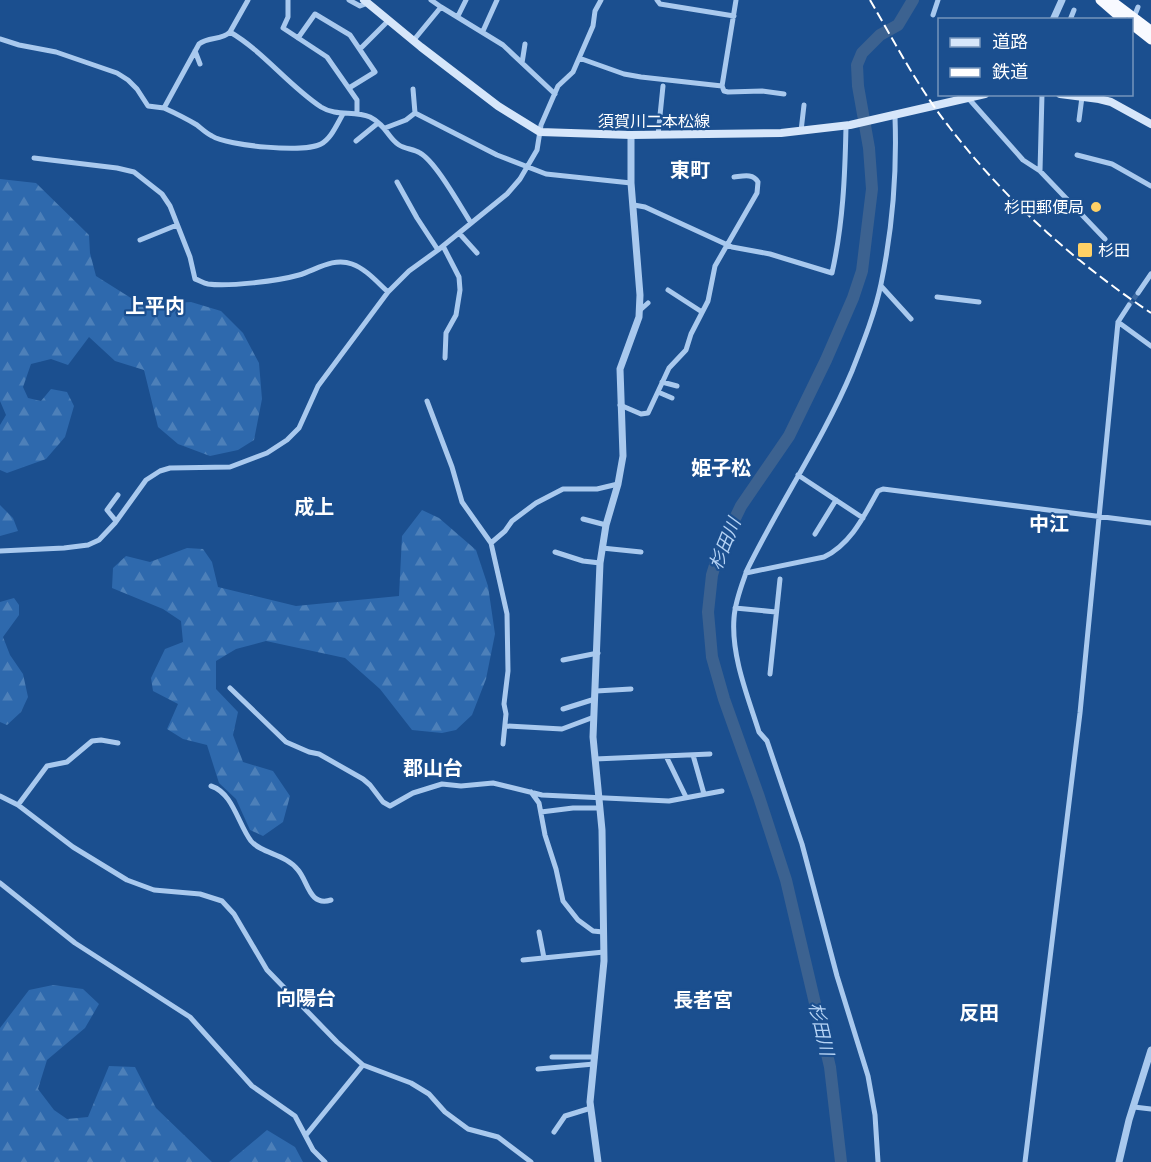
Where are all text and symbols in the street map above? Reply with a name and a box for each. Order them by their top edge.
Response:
legend [938,18,1133,96]
text: 道路 [992,29,1028,54]
text: 鉄道 [992,59,1028,84]
street label: 須賀川二本松線 [598,110,710,132]
district label: 東町 [670,156,710,183]
place label: 杉田郵便局 [1004,196,1084,218]
marker: 杉田郵便局 [1089,200,1103,214]
place label: 杉田 [1098,239,1130,261]
marker: 杉田 [1076,241,1094,259]
district label: 上平内 [125,292,185,319]
district label: 姫子松 [691,454,751,481]
district label: 成上 [294,493,334,520]
district label: 中江 [1029,510,1069,537]
water label: 杉田川 [703,512,747,574]
district label: 郡山台 [403,754,463,781]
district label: 向陽台 [276,984,336,1011]
district label: 長者宮 [673,986,733,1013]
district label: 反田 [959,999,999,1026]
water label: 杉田川 [803,1000,840,1060]

